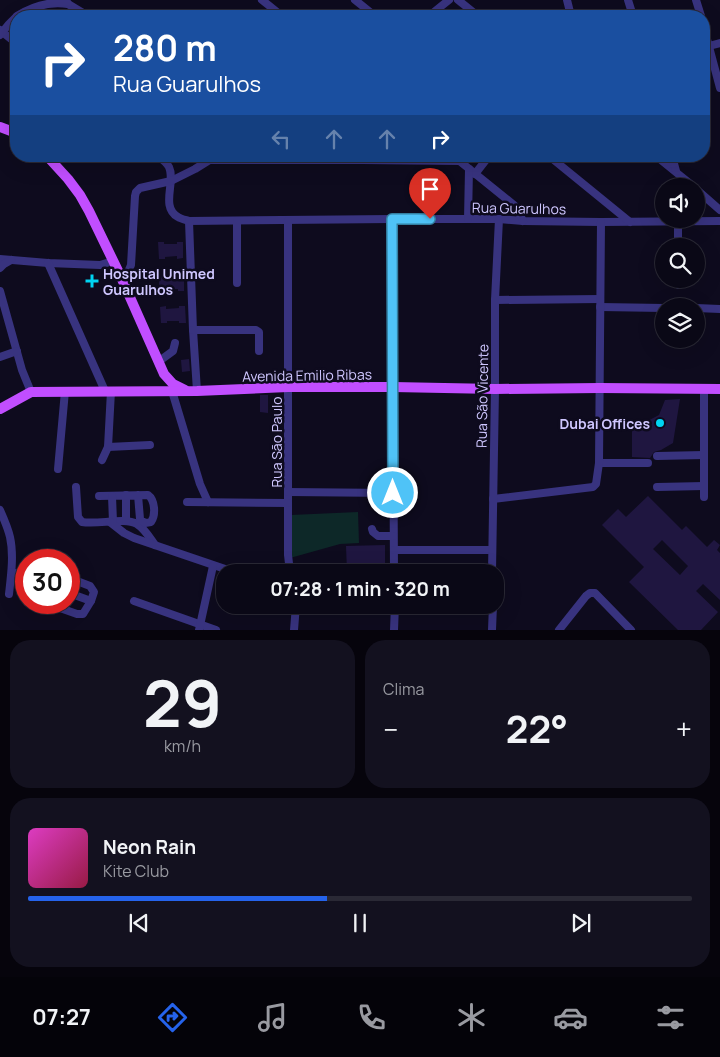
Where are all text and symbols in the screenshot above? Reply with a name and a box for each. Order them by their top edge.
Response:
text: 280 m [113,24,217,72]
icon: right [30,30,95,95]
text: Rua Guarulhos [113,69,261,99]
icon: left [267,125,295,153]
icon: ahead [320,125,348,153]
icon: ahead [373,125,401,153]
icon: right [426,125,454,153]
pin [409,168,451,219]
icon: arrive [416,175,444,203]
map controls [655,178,705,348]
button: sound [655,178,705,228]
street label: Rua Guarulhos [472,198,566,218]
button: search [655,238,705,288]
place label: Hospital Unimed Guarulhos [103,264,215,299]
marker: Hospital Unimed Guarulhos [85,274,99,288]
button: layers [655,298,705,348]
street label: Rua São Vicente [472,344,492,448]
street label: Avenida Emilio Ribas [242,364,372,386]
street label: Rua São Paulo [267,397,286,487]
place label: Dubai Offices [560,414,650,433]
marker: Dubai Offices [654,417,666,429]
position arrow [366,466,418,518]
speed limit sign: 30 [15,549,80,614]
text: 07:28 · 1 min · 320 m [270,576,450,602]
text: 29 [143,658,222,747]
text: Clima [383,678,424,700]
text: 22° [506,702,568,754]
text: − [383,710,398,748]
text: + [676,710,692,748]
text: km/h [164,735,201,757]
text: Neon Rain [103,834,196,860]
text: Kite Club [103,860,169,882]
icon: previous [125,909,153,937]
icon: pause [346,909,374,937]
icon: next [567,909,595,937]
icon: directions [155,1000,190,1035]
icon: music [255,1000,290,1035]
icon: phone [354,1000,389,1035]
icon: climate [454,1000,489,1035]
icon: car [553,1000,588,1035]
icon: filters [653,1000,688,1035]
text: 07:27 [32,1002,91,1032]

